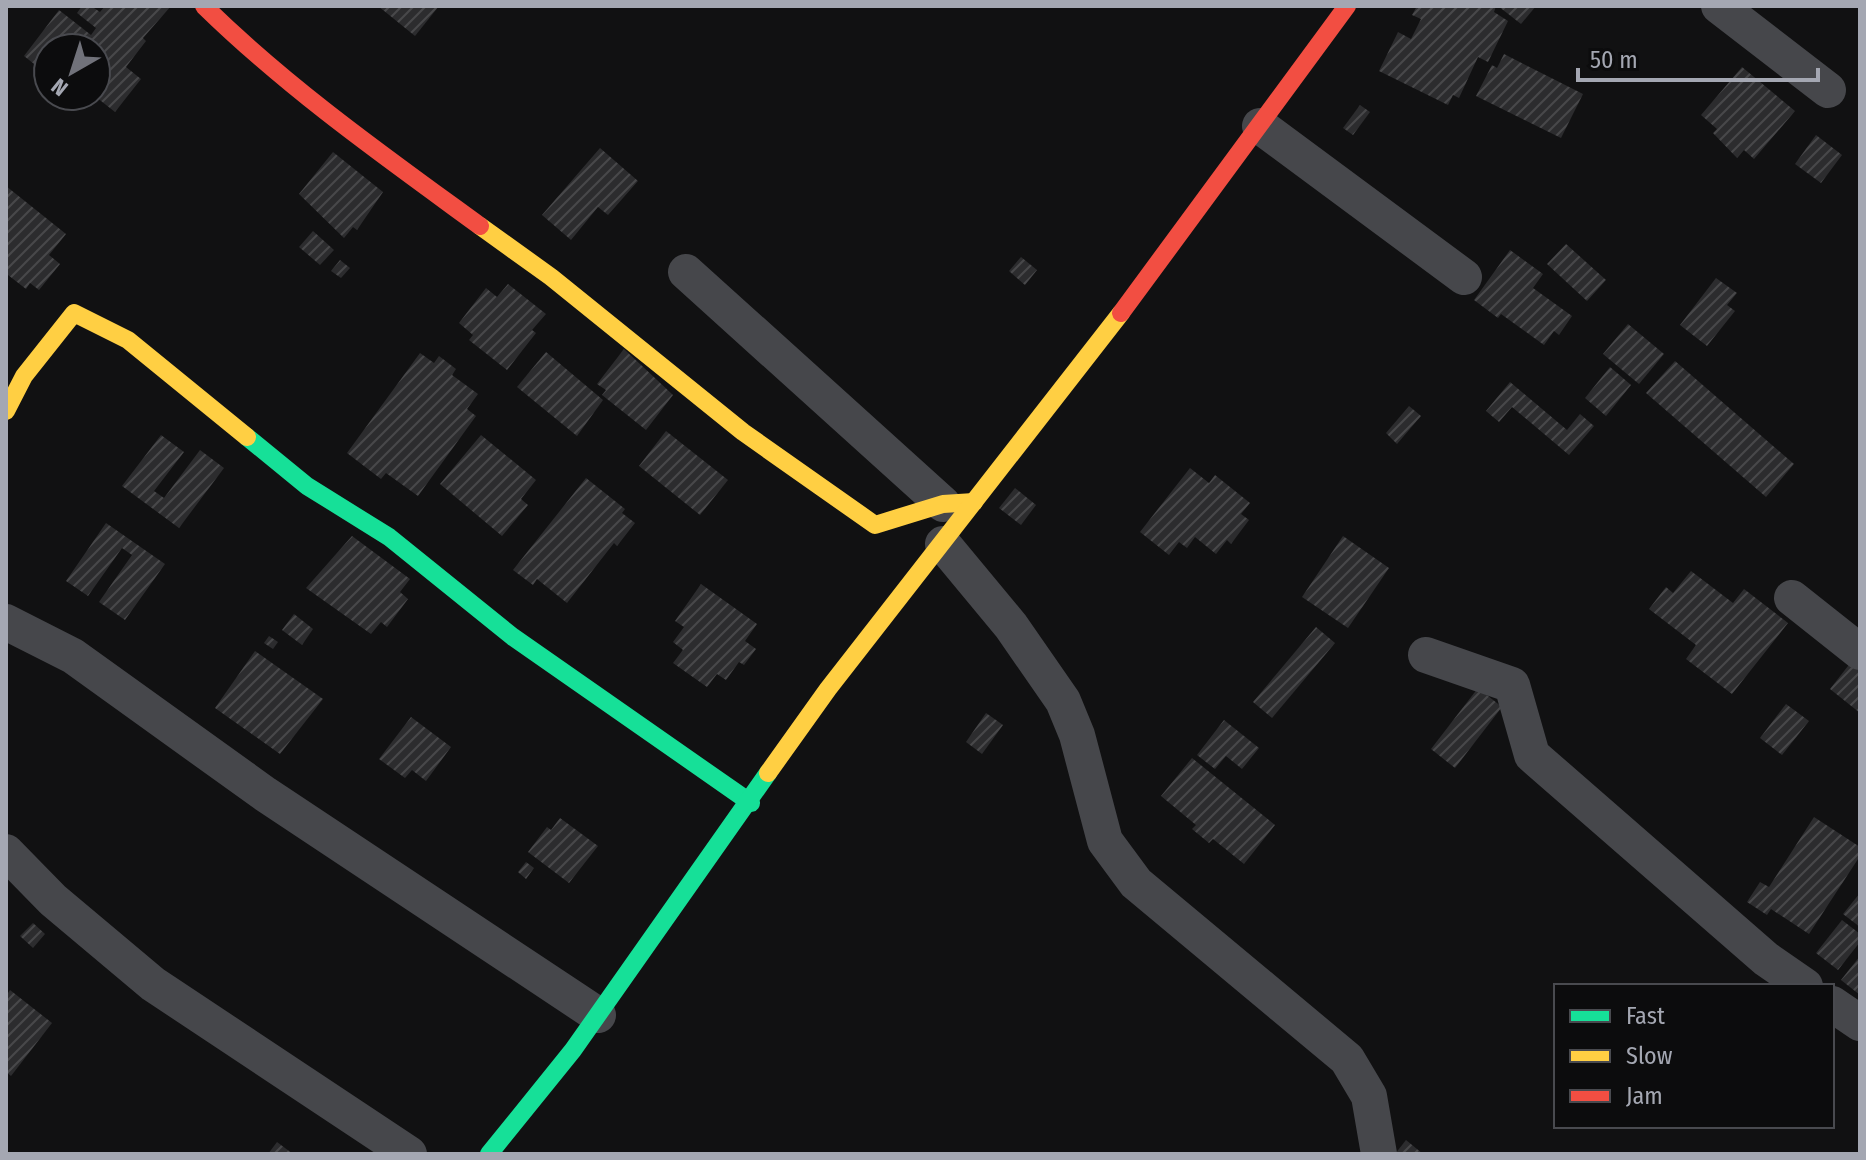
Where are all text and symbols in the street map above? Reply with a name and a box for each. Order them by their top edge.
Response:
north arrow [32,32,112,112]
scale bar [1578,32,1818,82]
text: 50 m [1590,46,1638,74]
text: N [46,73,73,102]
legend [1554,984,1834,1128]
text: Fast [1626,1002,1665,1030]
text: Slow [1626,1042,1673,1070]
text: Jam [1626,1082,1663,1110]

